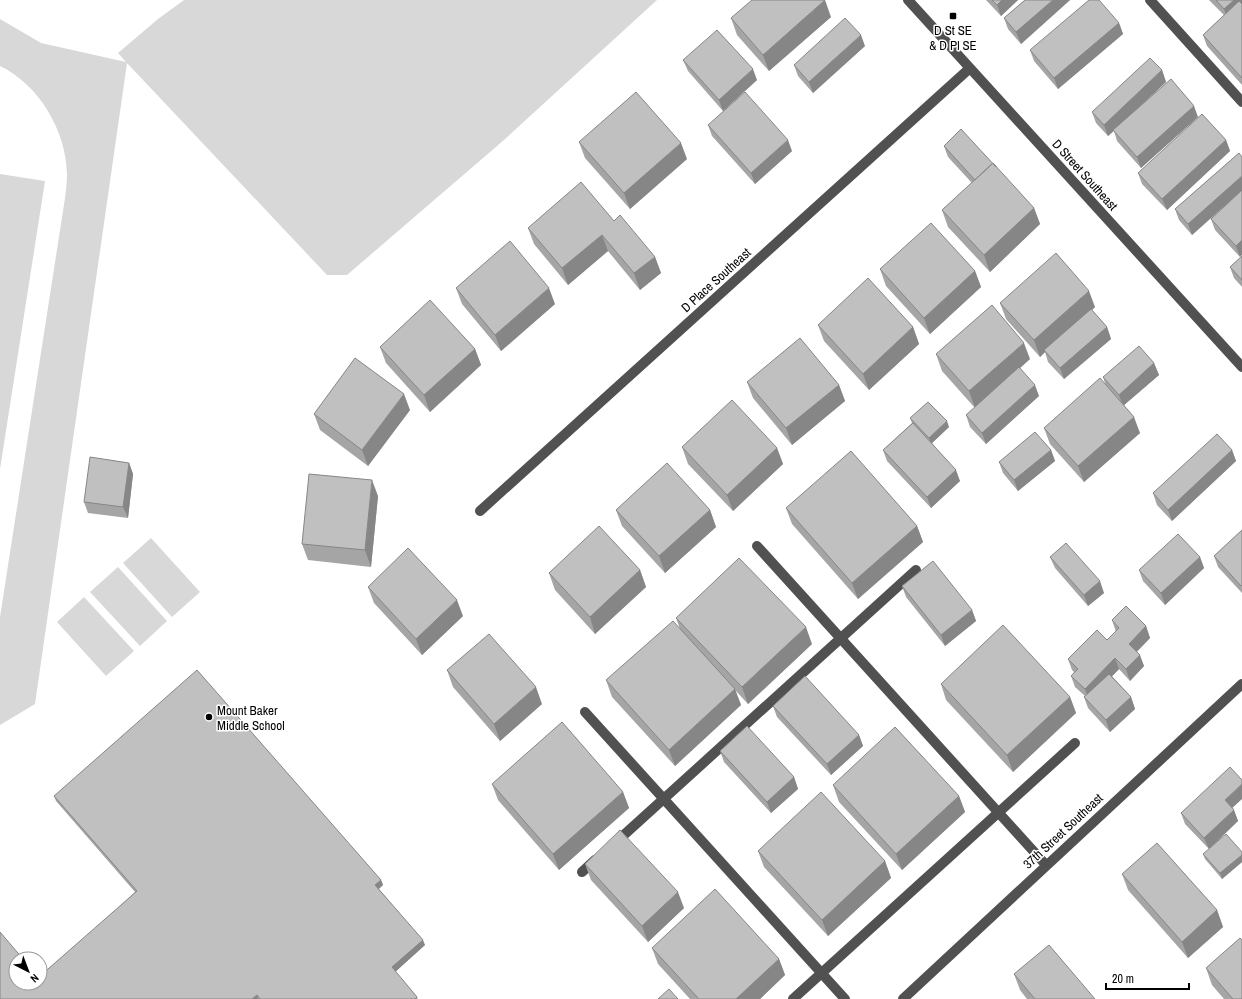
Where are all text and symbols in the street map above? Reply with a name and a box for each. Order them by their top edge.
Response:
marker: D St SE & D Pl SE [948,11,958,21]
place label: D St SE & D Pl SE [929,22,977,54]
street label: D Street Southeast [1049,136,1121,214]
street label: D Place Southeast [678,244,755,316]
place label: Mount Baker Middle School [217,702,285,734]
marker: Mount Baker Middle School [204,712,214,722]
street label: 37th Street Southeast [1019,790,1107,872]
north arrow [8,951,48,991]
scale bar [1106,965,1189,991]
text: N [28,971,42,986]
text: 20 m [1112,971,1134,987]

